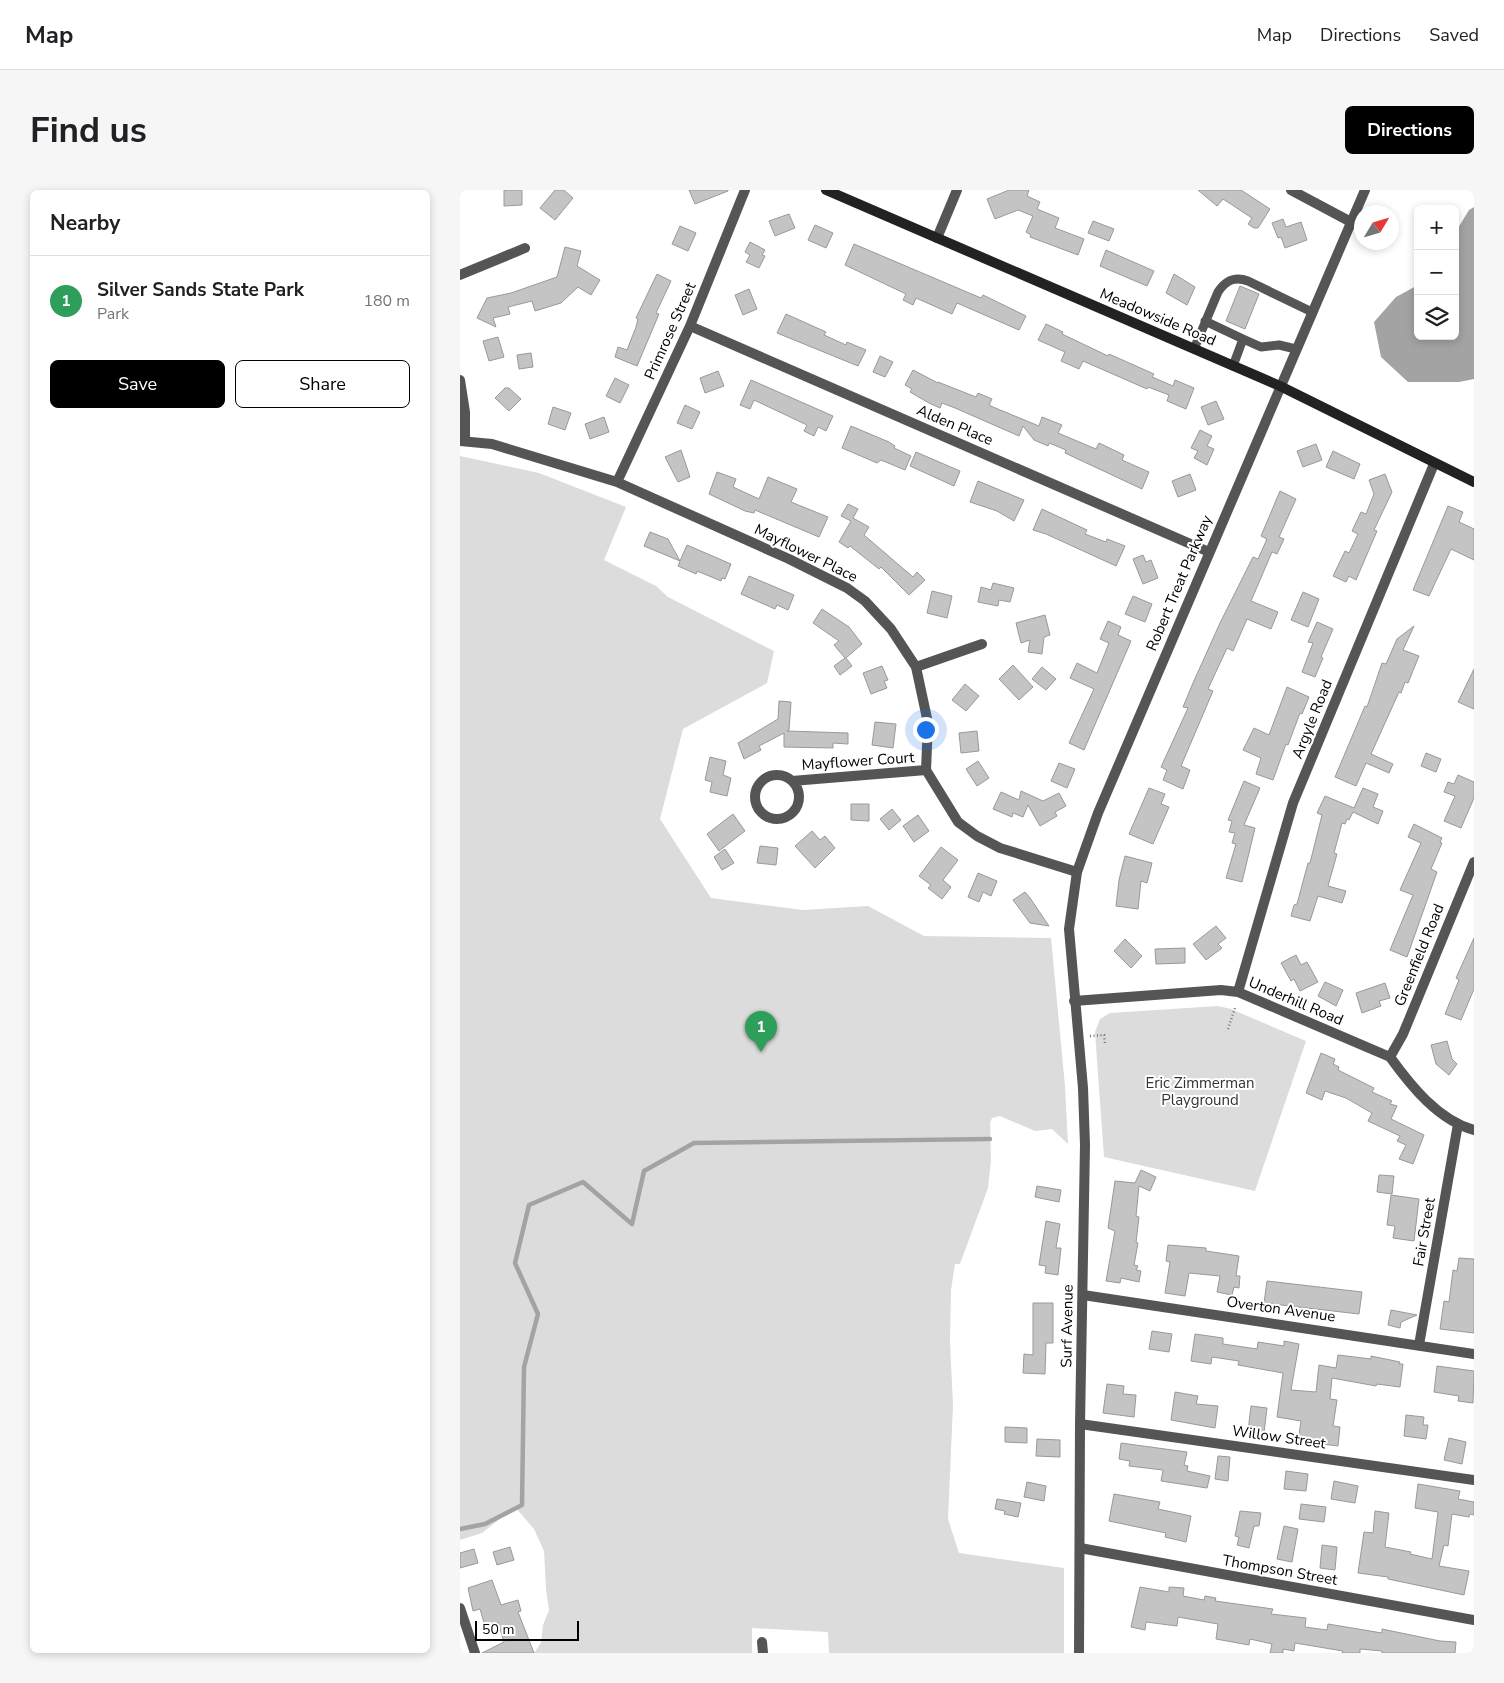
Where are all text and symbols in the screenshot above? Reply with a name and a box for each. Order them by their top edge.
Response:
text: Map [25,19,73,51]
text: Map [1257,23,1292,47]
text: Directions [1320,23,1401,47]
text: Saved [1429,23,1479,47]
button: Directions [1345,106,1474,154]
text: Find us [30,107,147,154]
north arrow [1354,205,1399,250]
map controls [1414,205,1459,340]
button: + [1414,205,1459,250]
text: Nearby [50,209,120,237]
button: − [1414,250,1459,295]
text: Silver Sands State Park [97,277,304,303]
street label: Primrose Street [640,278,701,383]
street label: Meadowside Road [1097,283,1219,351]
text: 1 [61,290,71,312]
text: 180 m [363,290,410,312]
button: layers [1414,295,1459,340]
text: Park [97,303,129,325]
button: Save [50,360,225,408]
button: Share [235,360,410,408]
street label: Alden Place [914,400,996,450]
street label: Robert Treat Parkway [1141,512,1217,654]
street label: Mayflower Place [751,519,861,587]
street label: Argyle Road [1287,676,1337,762]
your location [913,717,939,743]
street label: Mayflower Court [801,747,916,775]
street label: Greenfield Road [1389,901,1449,1009]
street label: Underhill Road [1246,972,1346,1030]
pin: 1 [745,1011,777,1052]
park label: Eric Zimmerman Playground [1145,1073,1255,1110]
street label: Fair Street [1408,1195,1440,1268]
street label: Surf Avenue [1056,1284,1078,1368]
street label: Overton Avenue [1225,1291,1337,1327]
street label: Willow Street [1231,1421,1328,1454]
street label: Thompson Street [1221,1550,1340,1590]
scale bar [475,1618,579,1641]
text: 50 m [482,1620,514,1639]

